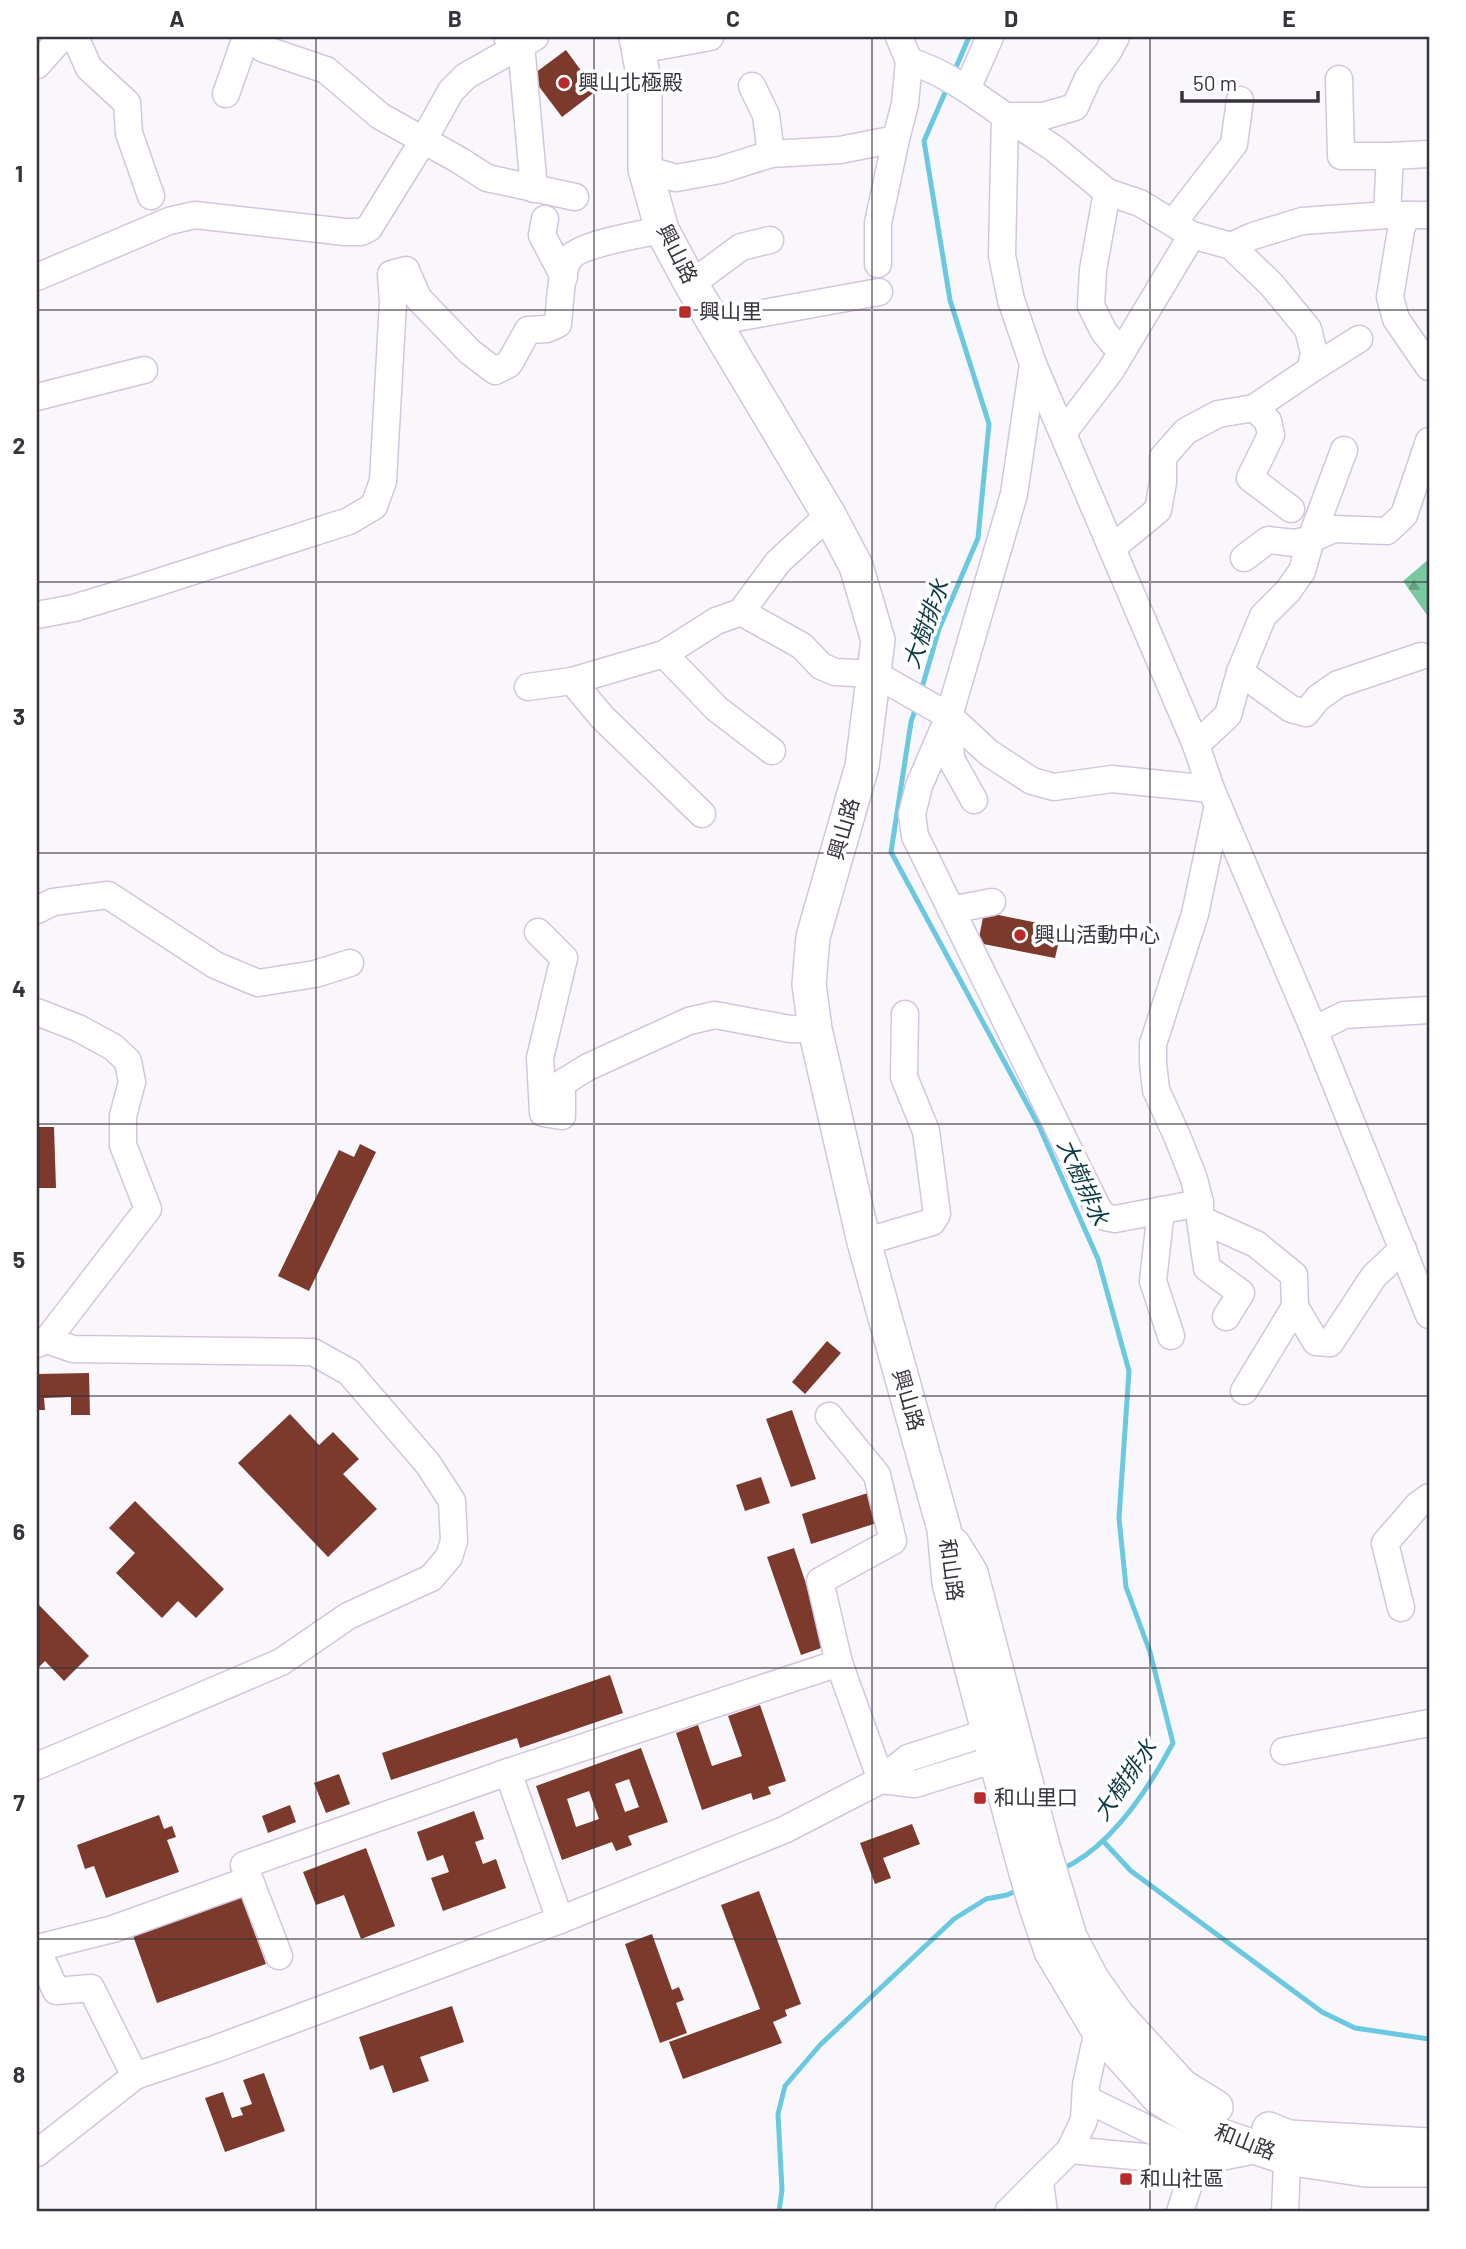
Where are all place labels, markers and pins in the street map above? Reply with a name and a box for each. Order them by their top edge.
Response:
place label: 興山北極殿 [578,69,683,94]
marker: 興山北極殿 [556,75,572,91]
place label: 興山里 [699,298,762,323]
marker: 興山里 [677,304,693,320]
place label: 興山活動中心 [1034,921,1160,946]
marker: 興山活動中心 [1012,927,1028,943]
place label: 和山里口 [994,1784,1078,1809]
marker: 和山里口 [972,1790,988,1806]
place label: 和山社區 [1140,2165,1224,2190]
marker: 和山社區 [1118,2171,1134,2187]

